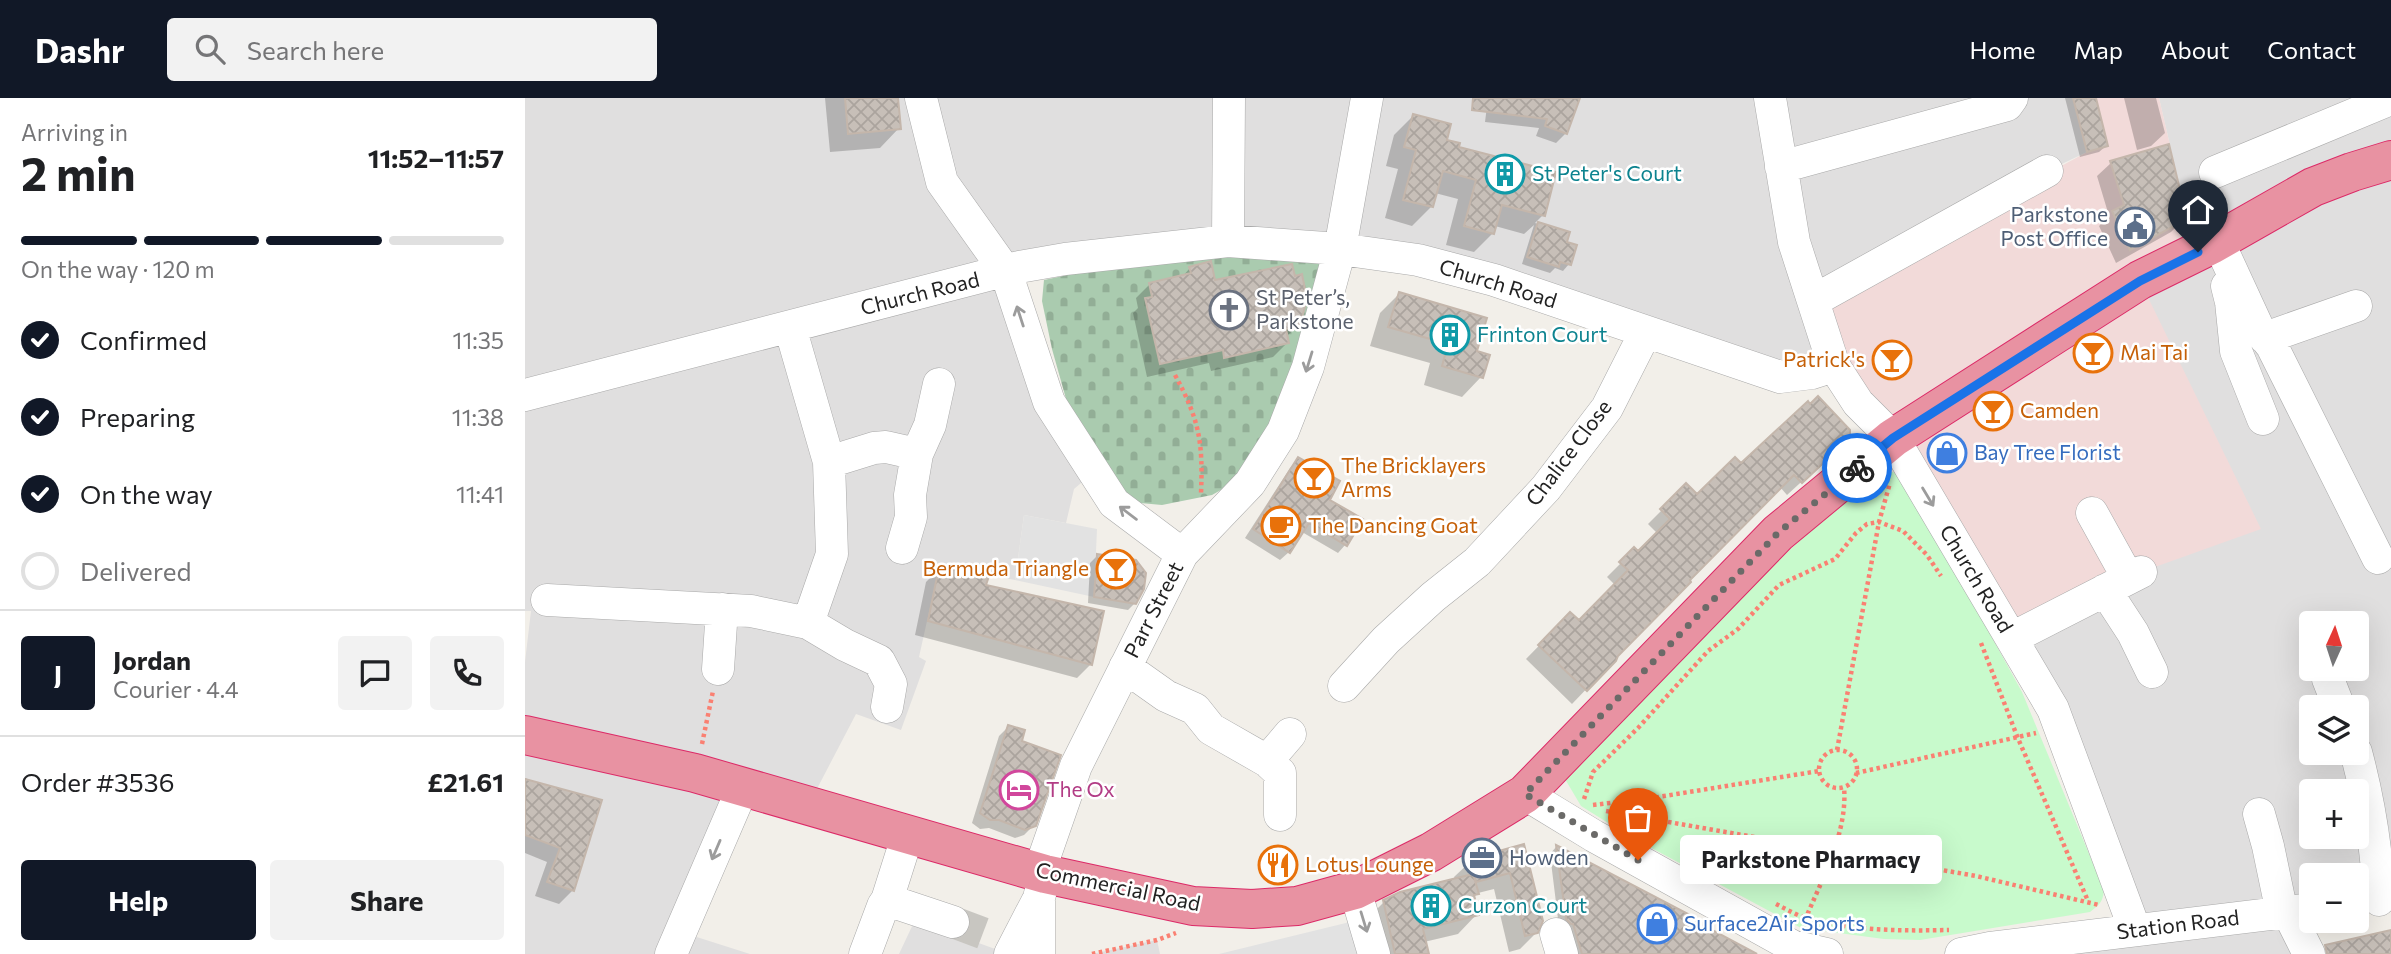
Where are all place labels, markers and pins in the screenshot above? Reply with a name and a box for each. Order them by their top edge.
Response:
building icon: St Peter's Court [1484,153,1526,195]
place label: St Peter's Court [1532,160,1682,185]
pin [2168,180,2228,252]
place label: Parkstone Post Office [2001,201,2108,250]
public building icon: Parkstone Post Office [2114,206,2156,248]
place label: St Peter’s, Parkstone [1256,284,1354,333]
church icon: St Peter’s, Parkstone [1208,289,1250,331]
building icon: Frinton Court [1429,314,1471,356]
place label: Frinton Court [1477,321,1607,346]
bar icon: Mai Tai [2072,332,2114,374]
bar icon: Patrick's [1871,339,1913,381]
place label: Mai Tai [2120,339,2188,364]
place label: Patrick's [1783,346,1865,371]
bar icon: Camden [1972,390,2014,432]
place label: Camden [2020,397,2099,422]
shop icon: Bay Tree Florist [1926,432,1968,474]
place label: Bay Tree Florist [1974,439,2121,464]
place label: The Bricklayers Arms [1341,452,1486,501]
bar icon: The Bricklayers Arms [1293,457,1335,499]
cafe icon: The Dancing Goat [1260,505,1302,547]
place label: The Dancing Goat [1308,512,1478,537]
bar icon: Bermuda Triangle [1095,548,1137,590]
place label: Bermuda Triangle [922,555,1089,580]
hotel icon: The Ox [998,769,1040,811]
place label: The Ox [1046,776,1115,801]
pin [1608,788,1668,860]
callout: Parkstone Pharmacy [1680,836,1943,884]
office icon: Howden [1461,837,1503,879]
restaurant icon: Lotus Lounge [1257,844,1299,886]
place label: Howden [1509,844,1589,869]
place label: Lotus Lounge [1305,851,1434,876]
building icon: Curzon Court [1410,885,1452,927]
place label: Curzon Court [1458,892,1587,917]
shop icon: Surface2Air Sports [1636,903,1678,945]
place label: Surface2Air Sports [1684,910,1865,935]

